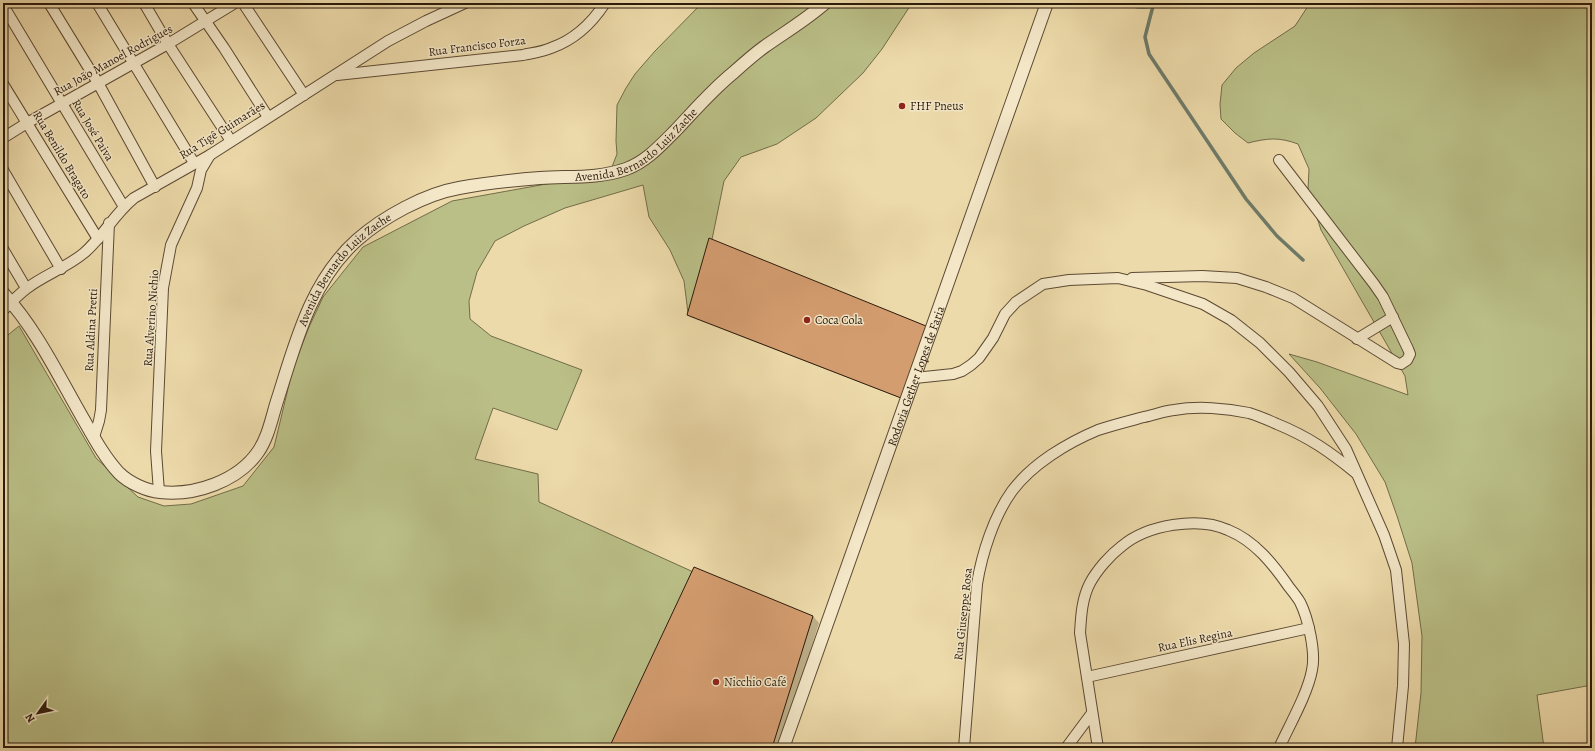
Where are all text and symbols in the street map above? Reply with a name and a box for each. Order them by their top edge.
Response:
street label: Rua João Manoel Rodrigues [51,21,176,99]
street label: Rua Francisco Forza [427,32,527,60]
street label: Rua José Paiva [68,96,118,164]
street label: Rua Tigê Guimarães [176,97,268,163]
place label: FHF Pneus [910,98,964,114]
marker: FHF Pneus [897,101,907,111]
street label: Avenida Bernardo Luiz Zache [574,104,701,185]
street label: Rua Benildo Bragato [29,108,95,202]
street label: Avenida Bernardo Luiz Zache [294,209,394,329]
street label: Rua Alverino Nichio [140,269,162,367]
street label: Rua Aldina Pretti [81,288,101,372]
street label: Rodovia Gether Lopes de Faria [884,303,948,448]
place label: Coca Cola [815,312,863,328]
marker: Coca Cola [802,315,812,325]
street label: Rua Giuseppe Rosa [950,566,976,661]
street label: Rua Elis Regina [1156,624,1234,656]
place label: Nicchio Café [724,674,786,690]
marker: Nicchio Café [711,677,721,687]
north arrow [18,693,58,733]
text: N [22,711,39,726]

